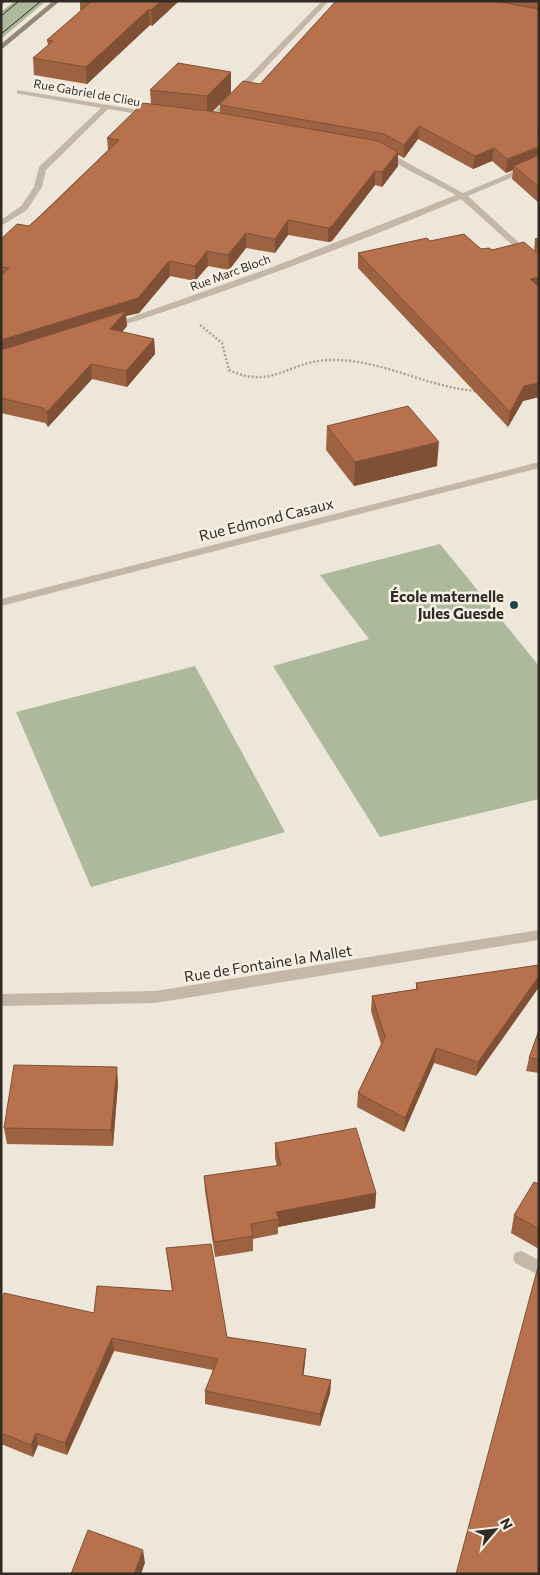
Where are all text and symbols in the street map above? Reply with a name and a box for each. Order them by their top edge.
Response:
street label: Rue Gabriel de Clieu [33,76,141,108]
street label: Rue Marc Bloch [188,251,272,293]
street label: Rue Edmond Casaux [197,494,335,544]
place label: École maternelle Jules Guesde [390,587,504,622]
marker: École maternelle Jules Guesde [508,599,520,611]
street label: Rue de Fontaine la Mallet [183,941,353,985]
north arrow [470,1505,520,1555]
text: N [497,1515,517,1532]

